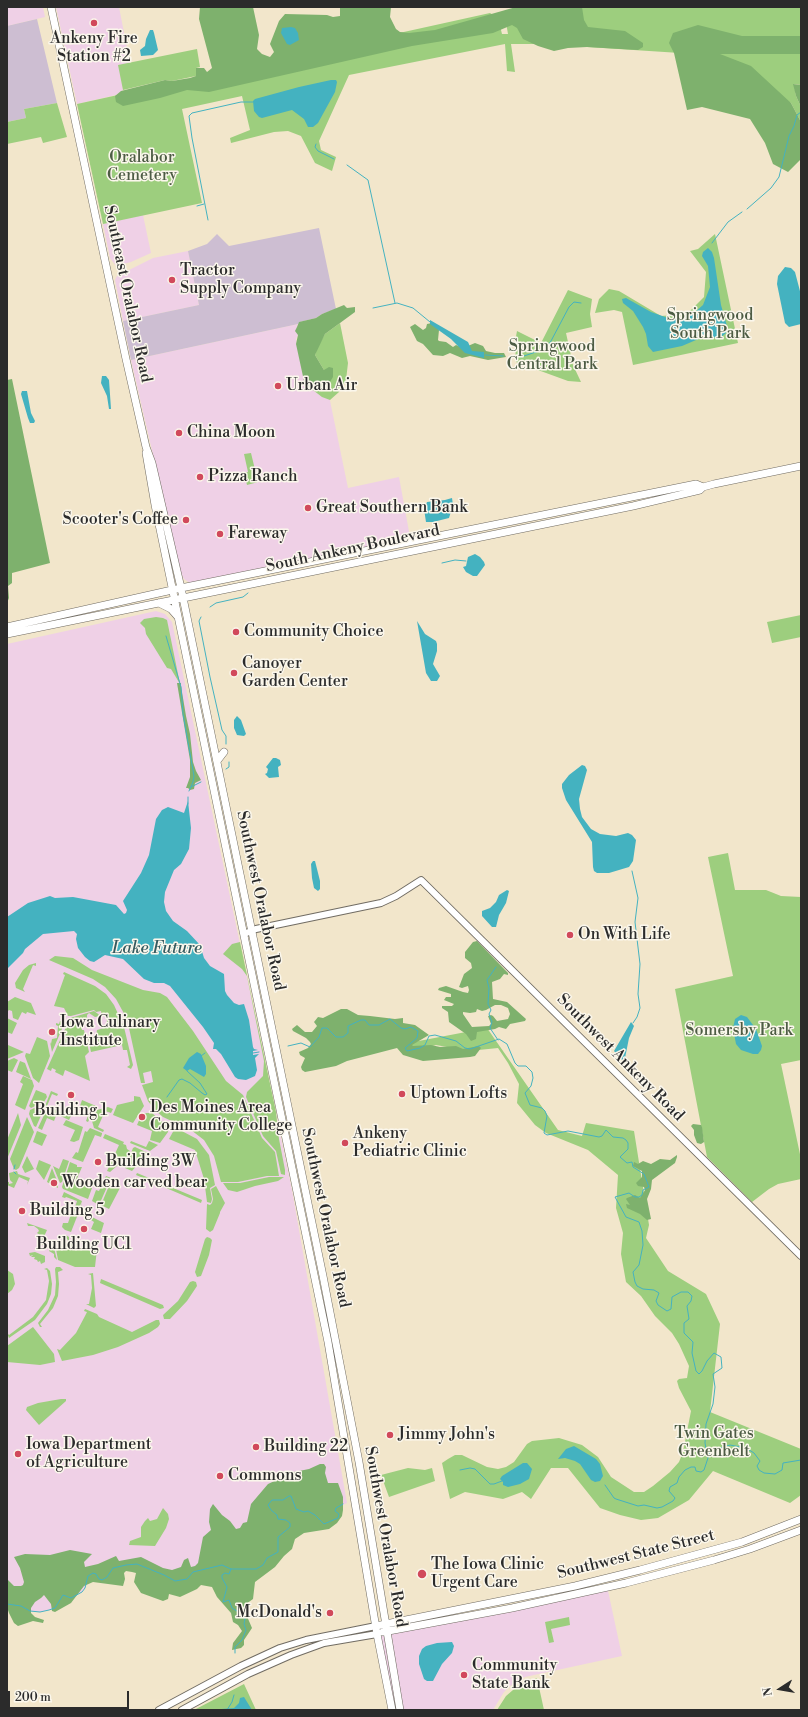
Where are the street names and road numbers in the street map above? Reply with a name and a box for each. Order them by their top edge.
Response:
street label: Southeast Oralabor Road [99,204,155,384]
street label: South Ankeny Boulevard [264,521,442,577]
street label: Southwest Oralabor Road [232,809,288,993]
street label: Southwest Ankeny Road [552,990,688,1126]
street label: Southwest Oralabor Road [297,1126,353,1310]
street label: Southwest Oralabor Road [360,1445,410,1629]
street label: Southwest State Street [555,1526,717,1584]

